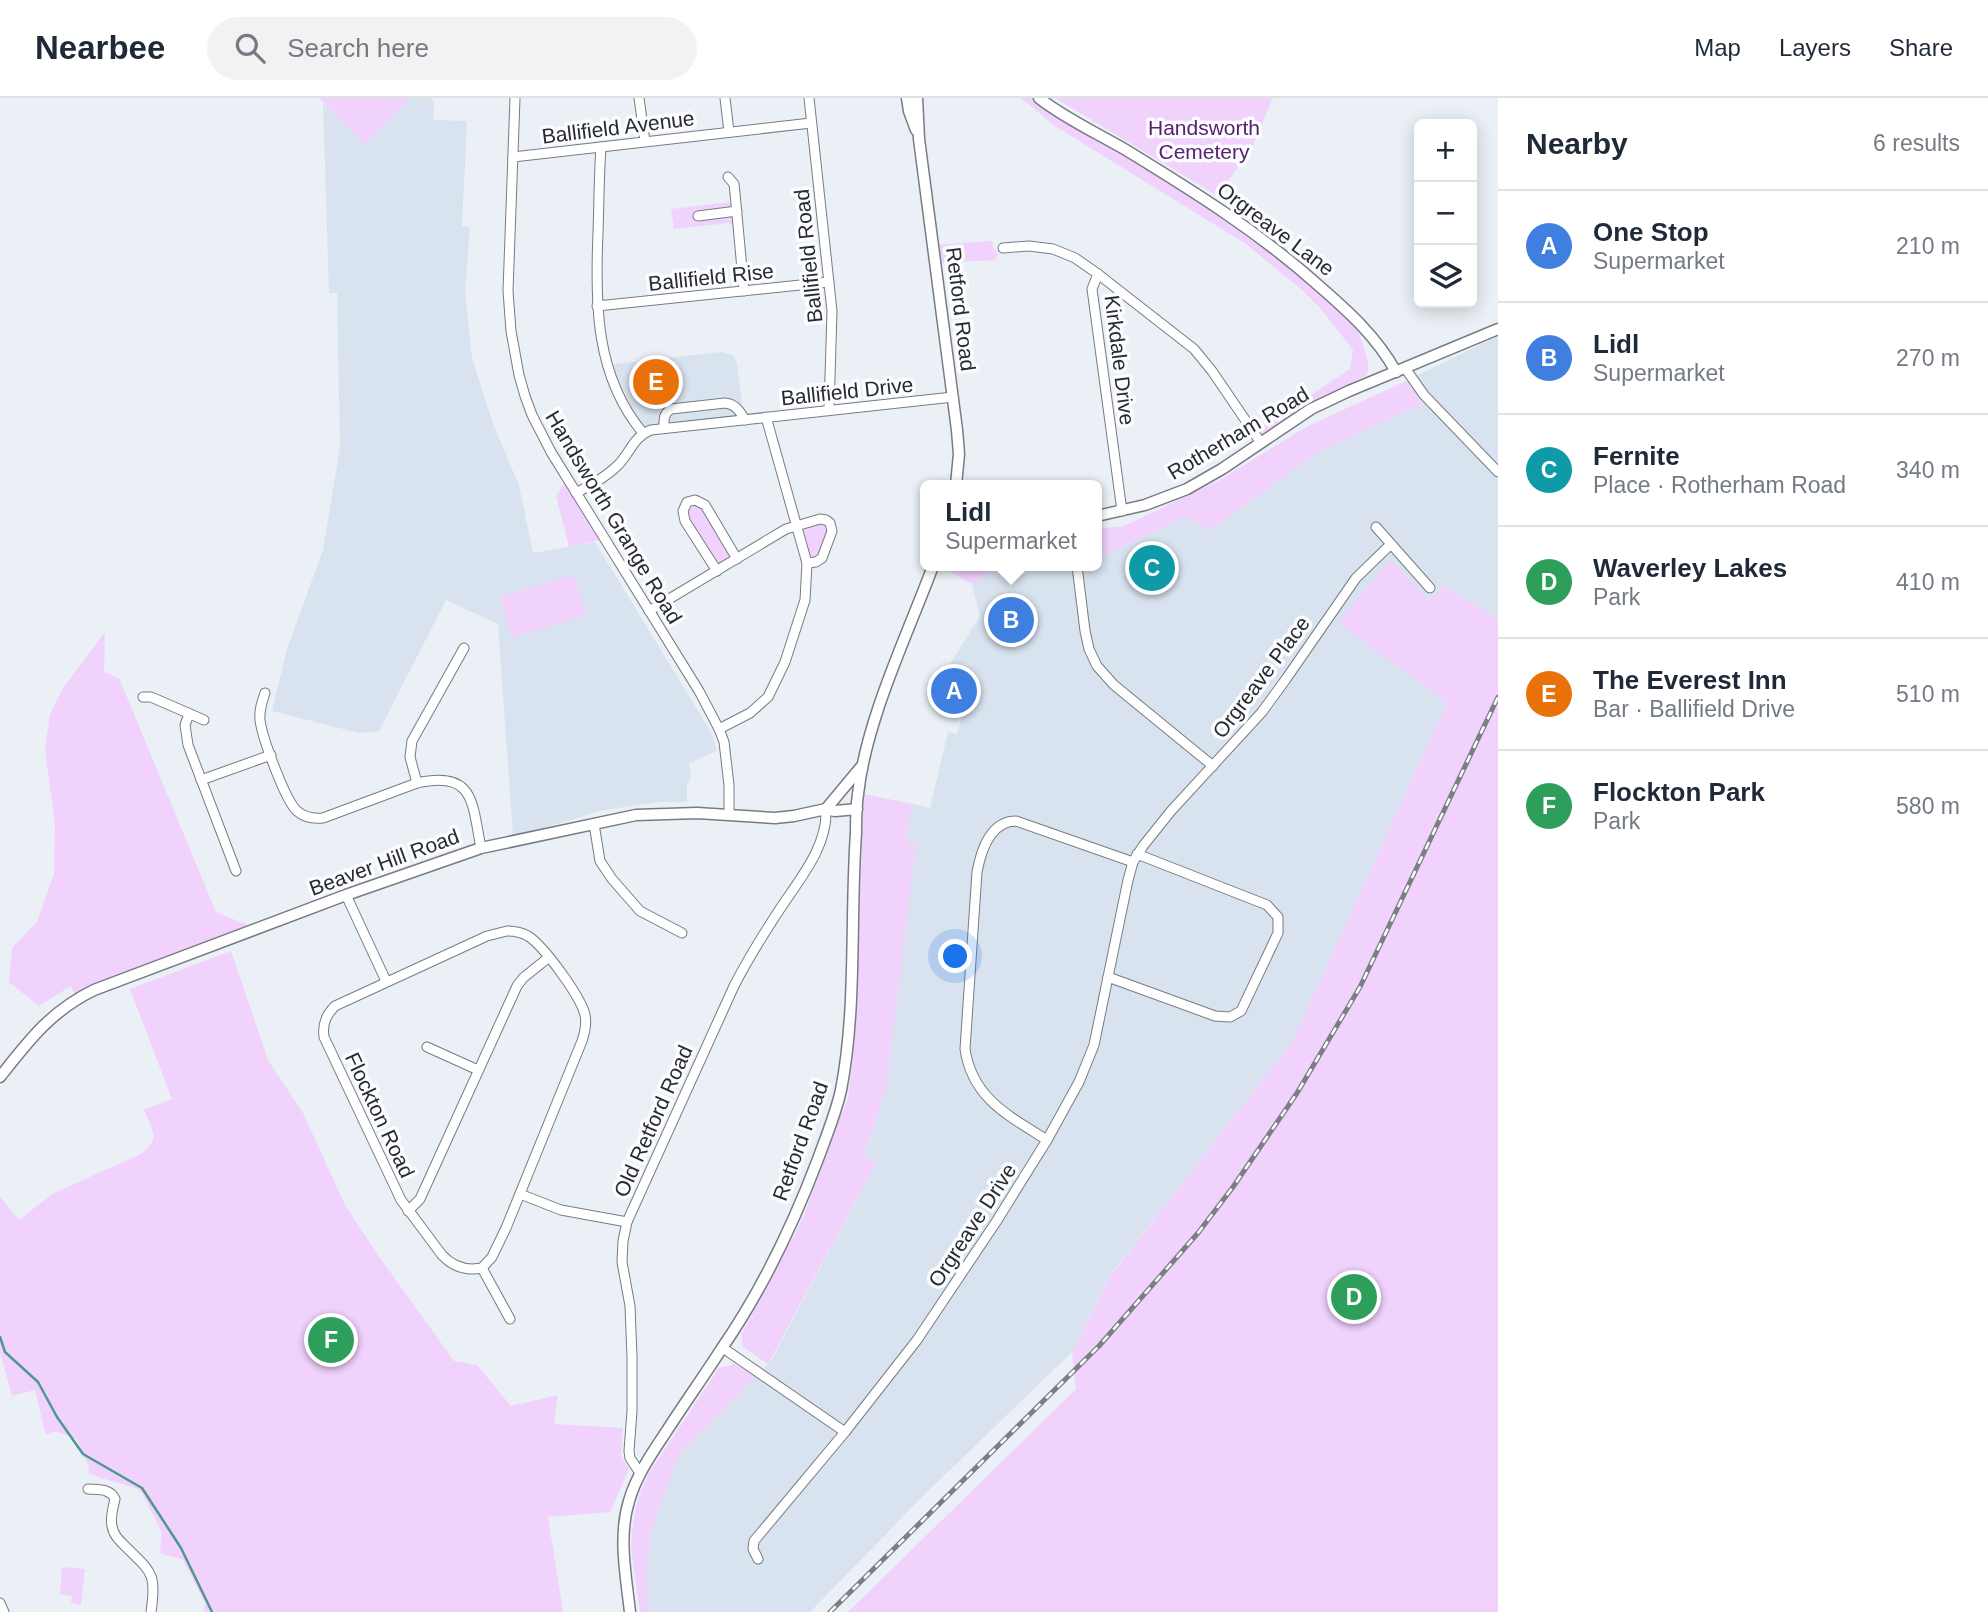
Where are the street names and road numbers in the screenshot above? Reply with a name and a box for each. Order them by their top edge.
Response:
street label: Ballifield Avenue [540,106,696,148]
street label: Orgreave Lane [1213,178,1339,280]
street label: Ballifield Road [790,188,826,324]
street label: Retford Road [942,246,980,372]
street label: Ballifield Rise [647,259,775,295]
street label: Kirkdale Drive [1101,294,1139,426]
street label: Ballifield Drive [780,373,914,409]
street label: Rotherham Road [1164,382,1312,484]
street label: Handsworth Grange Road [541,407,687,627]
street label: Orgreave Place [1208,612,1314,742]
street label: Beaver Hill Road [306,824,462,900]
street label: Old Retford Road [609,1042,697,1200]
street label: Flockton Road [341,1049,419,1181]
street label: Retford Road [768,1078,832,1204]
street label: Orgreave Drive [924,1159,1020,1291]

